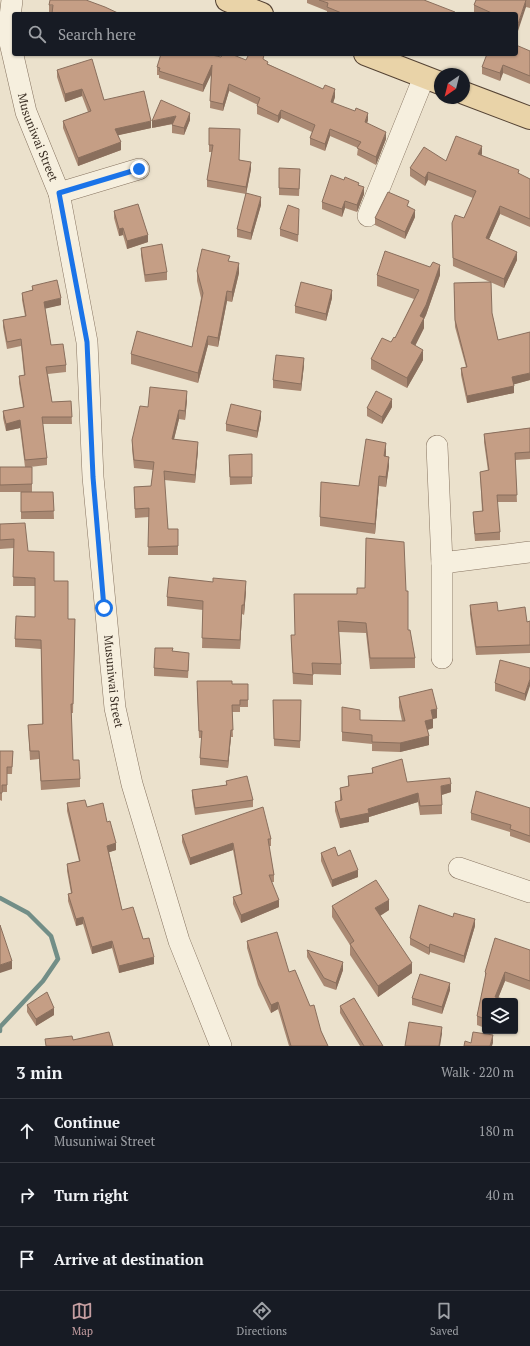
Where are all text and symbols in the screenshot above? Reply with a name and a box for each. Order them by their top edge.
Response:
search box [12,12,518,56]
icon: search [26,23,48,45]
text: Search here [58,24,136,44]
north arrow [434,68,470,104]
street label: Musuniwai Street [15,92,62,184]
route end [130,160,148,178]
route start [95,599,113,617]
street label: Musuniwai Street [101,634,127,730]
map controls [482,998,518,1034]
button: layers [482,998,518,1034]
text: 3 min [16,1061,63,1084]
text: Walk · 220 m [441,1063,514,1081]
text: Continue [54,1112,120,1132]
icon: ahead [16,1120,38,1142]
text: 180 m [479,1122,514,1140]
text: Musuniwai Street [54,1132,155,1150]
icon: right [16,1184,38,1206]
text: Turn right [54,1185,129,1205]
text: 40 m [486,1186,514,1204]
icon: arrive [16,1248,38,1270]
text: Arrive at destination [54,1249,204,1269]
tab: Map [71,1300,93,1338]
tab: Directions [236,1300,287,1338]
tab: Saved [430,1300,459,1338]

